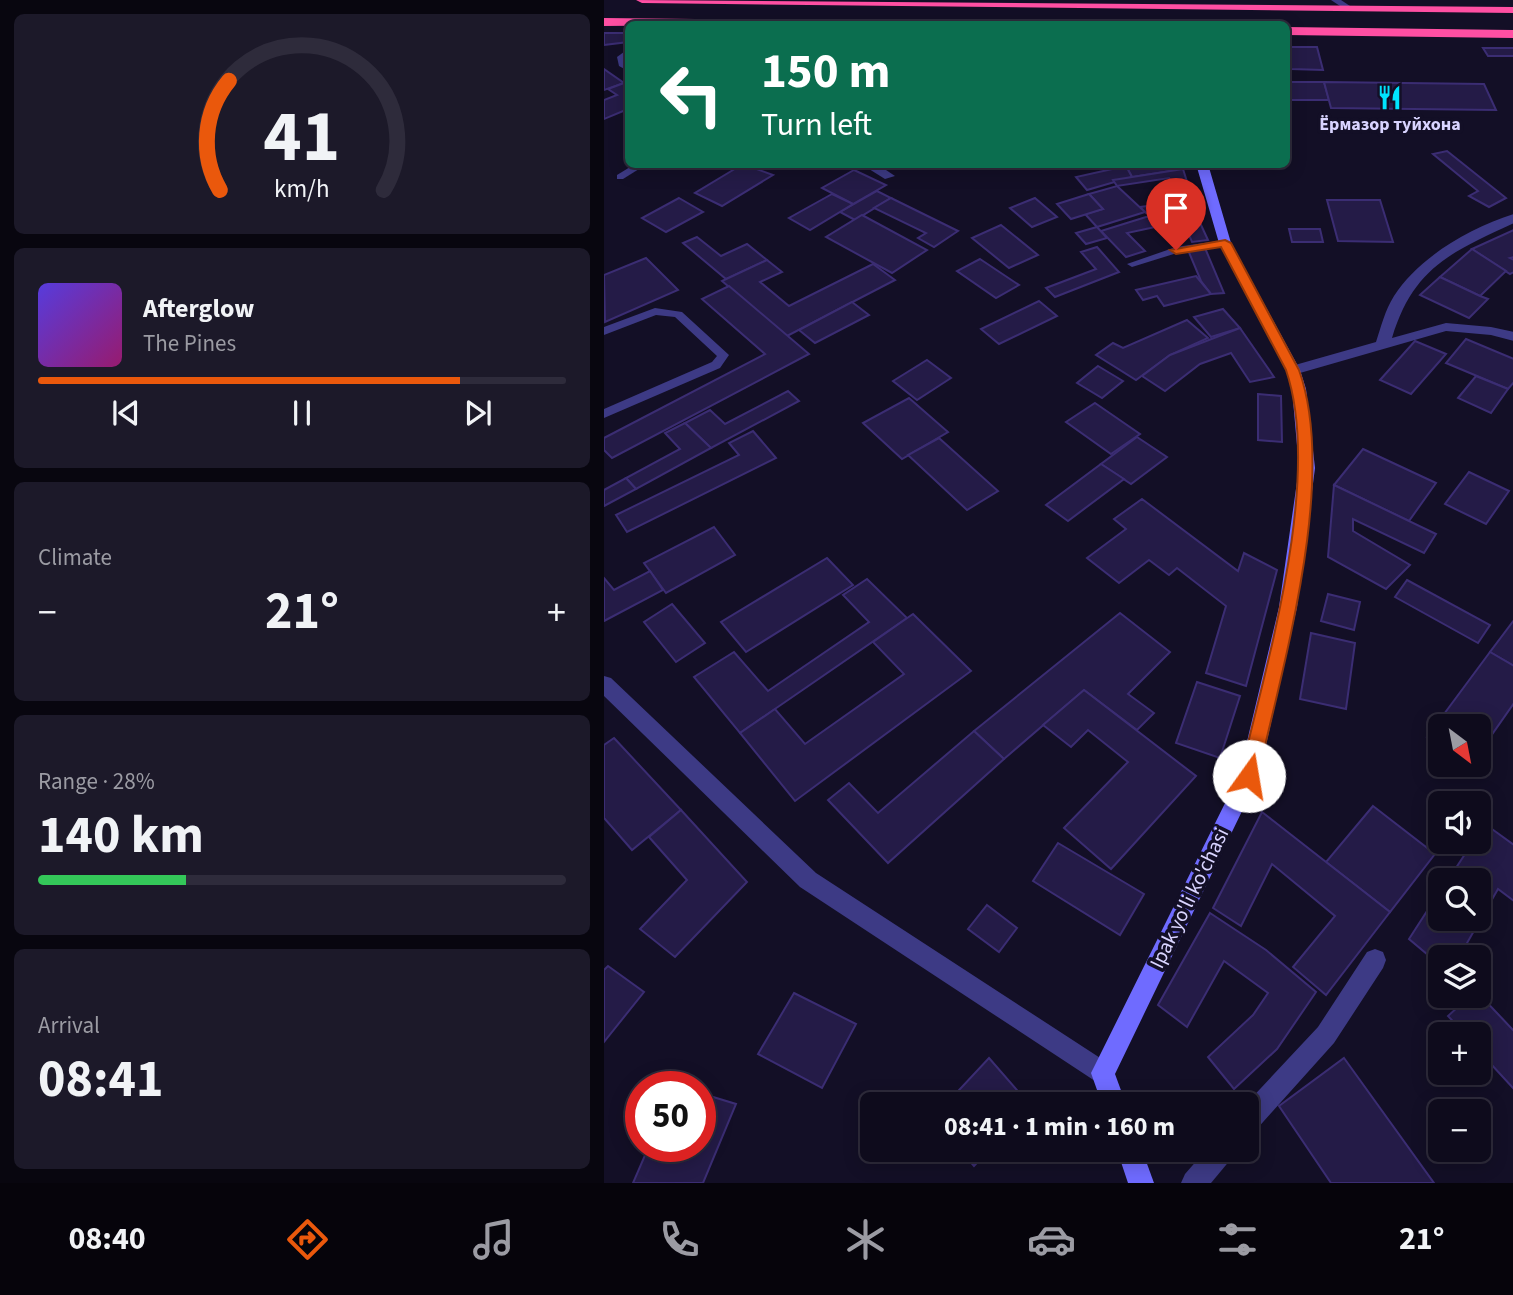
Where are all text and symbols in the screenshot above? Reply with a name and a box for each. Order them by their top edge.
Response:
text: 150 m [761,37,890,107]
icon: left [646,49,737,140]
restaurant icon: Ёрмазор туйхона [1376,83,1404,111]
text: 41 [264,85,340,189]
text: Turn left [761,102,872,148]
place label: Ёрмазор туйхона [1319,112,1461,137]
text: km/h [274,171,330,207]
pin [1146,178,1206,250]
icon: arrive [1157,189,1195,227]
text: Afterglow [143,290,254,327]
text: The Pines [143,327,236,360]
icon: previous [107,394,145,432]
icon: pause [283,394,321,432]
icon: next [459,394,497,432]
text: Climate [38,541,112,574]
text: 21° [265,575,339,649]
text: − [38,586,57,640]
text: + [547,586,566,640]
north arrow [1428,714,1491,777]
map controls [1428,714,1491,1162]
position arrow [1212,739,1286,813]
text: Range · 28% [38,765,155,798]
button: sound [1428,791,1491,854]
text: 140 km [38,799,204,873]
street label: Ipak yo'li ko'chasi [1142,822,1236,974]
button: search [1428,868,1491,931]
button: layers [1428,945,1491,1008]
text: Arrival [38,1009,100,1042]
button: + [1428,1022,1491,1085]
text: 08:41 [38,1043,163,1117]
speed limit sign: 50 [625,1071,716,1162]
button: − [1428,1099,1491,1162]
text: 08:41 · 1 min · 160 m [944,1108,1175,1145]
icon: directions [283,1215,332,1264]
icon: music [469,1215,518,1264]
icon: phone [655,1215,704,1264]
icon: climate [841,1215,890,1264]
icon: car [1027,1215,1076,1264]
icon: filters [1213,1215,1262,1264]
text: 08:40 [69,1216,146,1262]
text: 21° [1399,1216,1444,1262]

